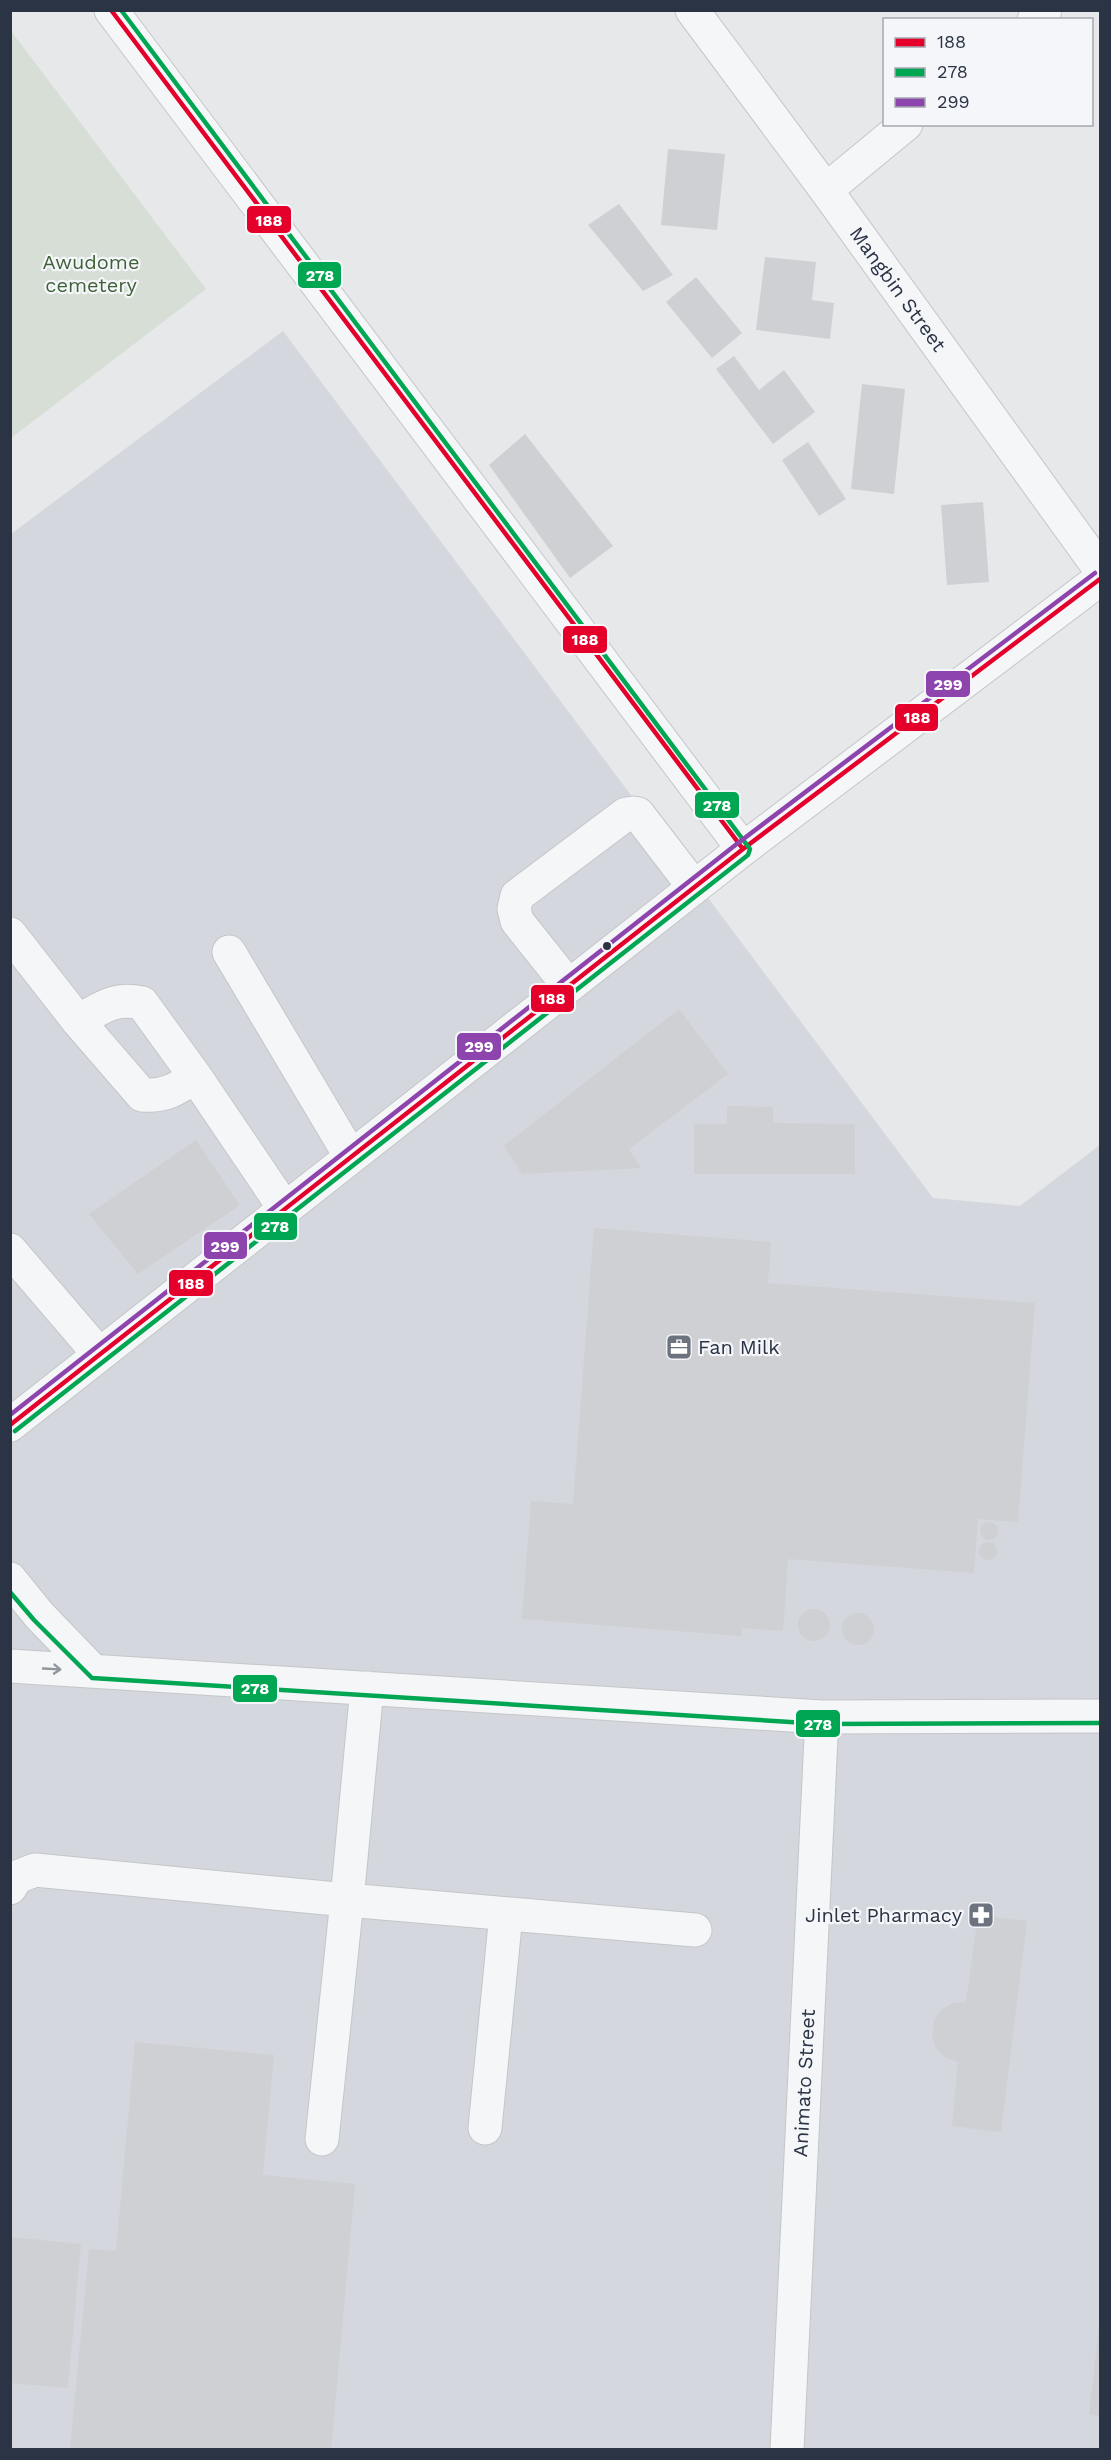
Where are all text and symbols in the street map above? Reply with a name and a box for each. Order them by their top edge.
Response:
legend [883,18,1093,126]
text: 188 [937,31,966,52]
text: 278 [937,61,968,82]
text: 299 [937,91,970,112]
line badge: 188 [246,205,292,234]
text: 188 [256,211,282,230]
street label: Mangbin Street [845,222,952,357]
park label: Awudome cemetery [43,250,139,297]
line badge: 278 [297,261,342,289]
text: 278 [306,266,334,285]
line badge: 188 [562,625,608,654]
text: 188 [572,630,598,649]
line badge: 299 [925,670,971,698]
text: 299 [933,675,963,694]
line badge: 188 [894,703,939,732]
text: 188 [904,708,930,727]
line badge: 278 [694,791,740,819]
text: 278 [703,796,731,815]
unlabelled marker [601,940,613,952]
line badge: 188 [530,984,575,1013]
text: 188 [539,989,565,1008]
line badge: 299 [456,1032,502,1061]
text: 299 [464,1037,494,1056]
line badge: 278 [253,1212,298,1241]
text: 278 [261,1217,289,1236]
line badge: 299 [203,1231,248,1260]
text: 299 [210,1237,240,1256]
line badge: 188 [168,1269,214,1297]
text: 188 [178,1274,204,1293]
office icon: Fan Milk [664,1332,694,1362]
place label: Fan Milk [698,1335,780,1359]
one-way arrow [41,1663,61,1674]
line badge: 278 [232,1674,278,1703]
text: 278 [241,1679,269,1698]
line badge: 278 [795,1709,841,1738]
text: 278 [804,1715,832,1734]
pharmacy icon: Jinlet Pharmacy [966,1900,996,1930]
place label: Jinlet Pharmacy [805,1903,963,1927]
street label: Animato Street [788,2008,820,2158]

